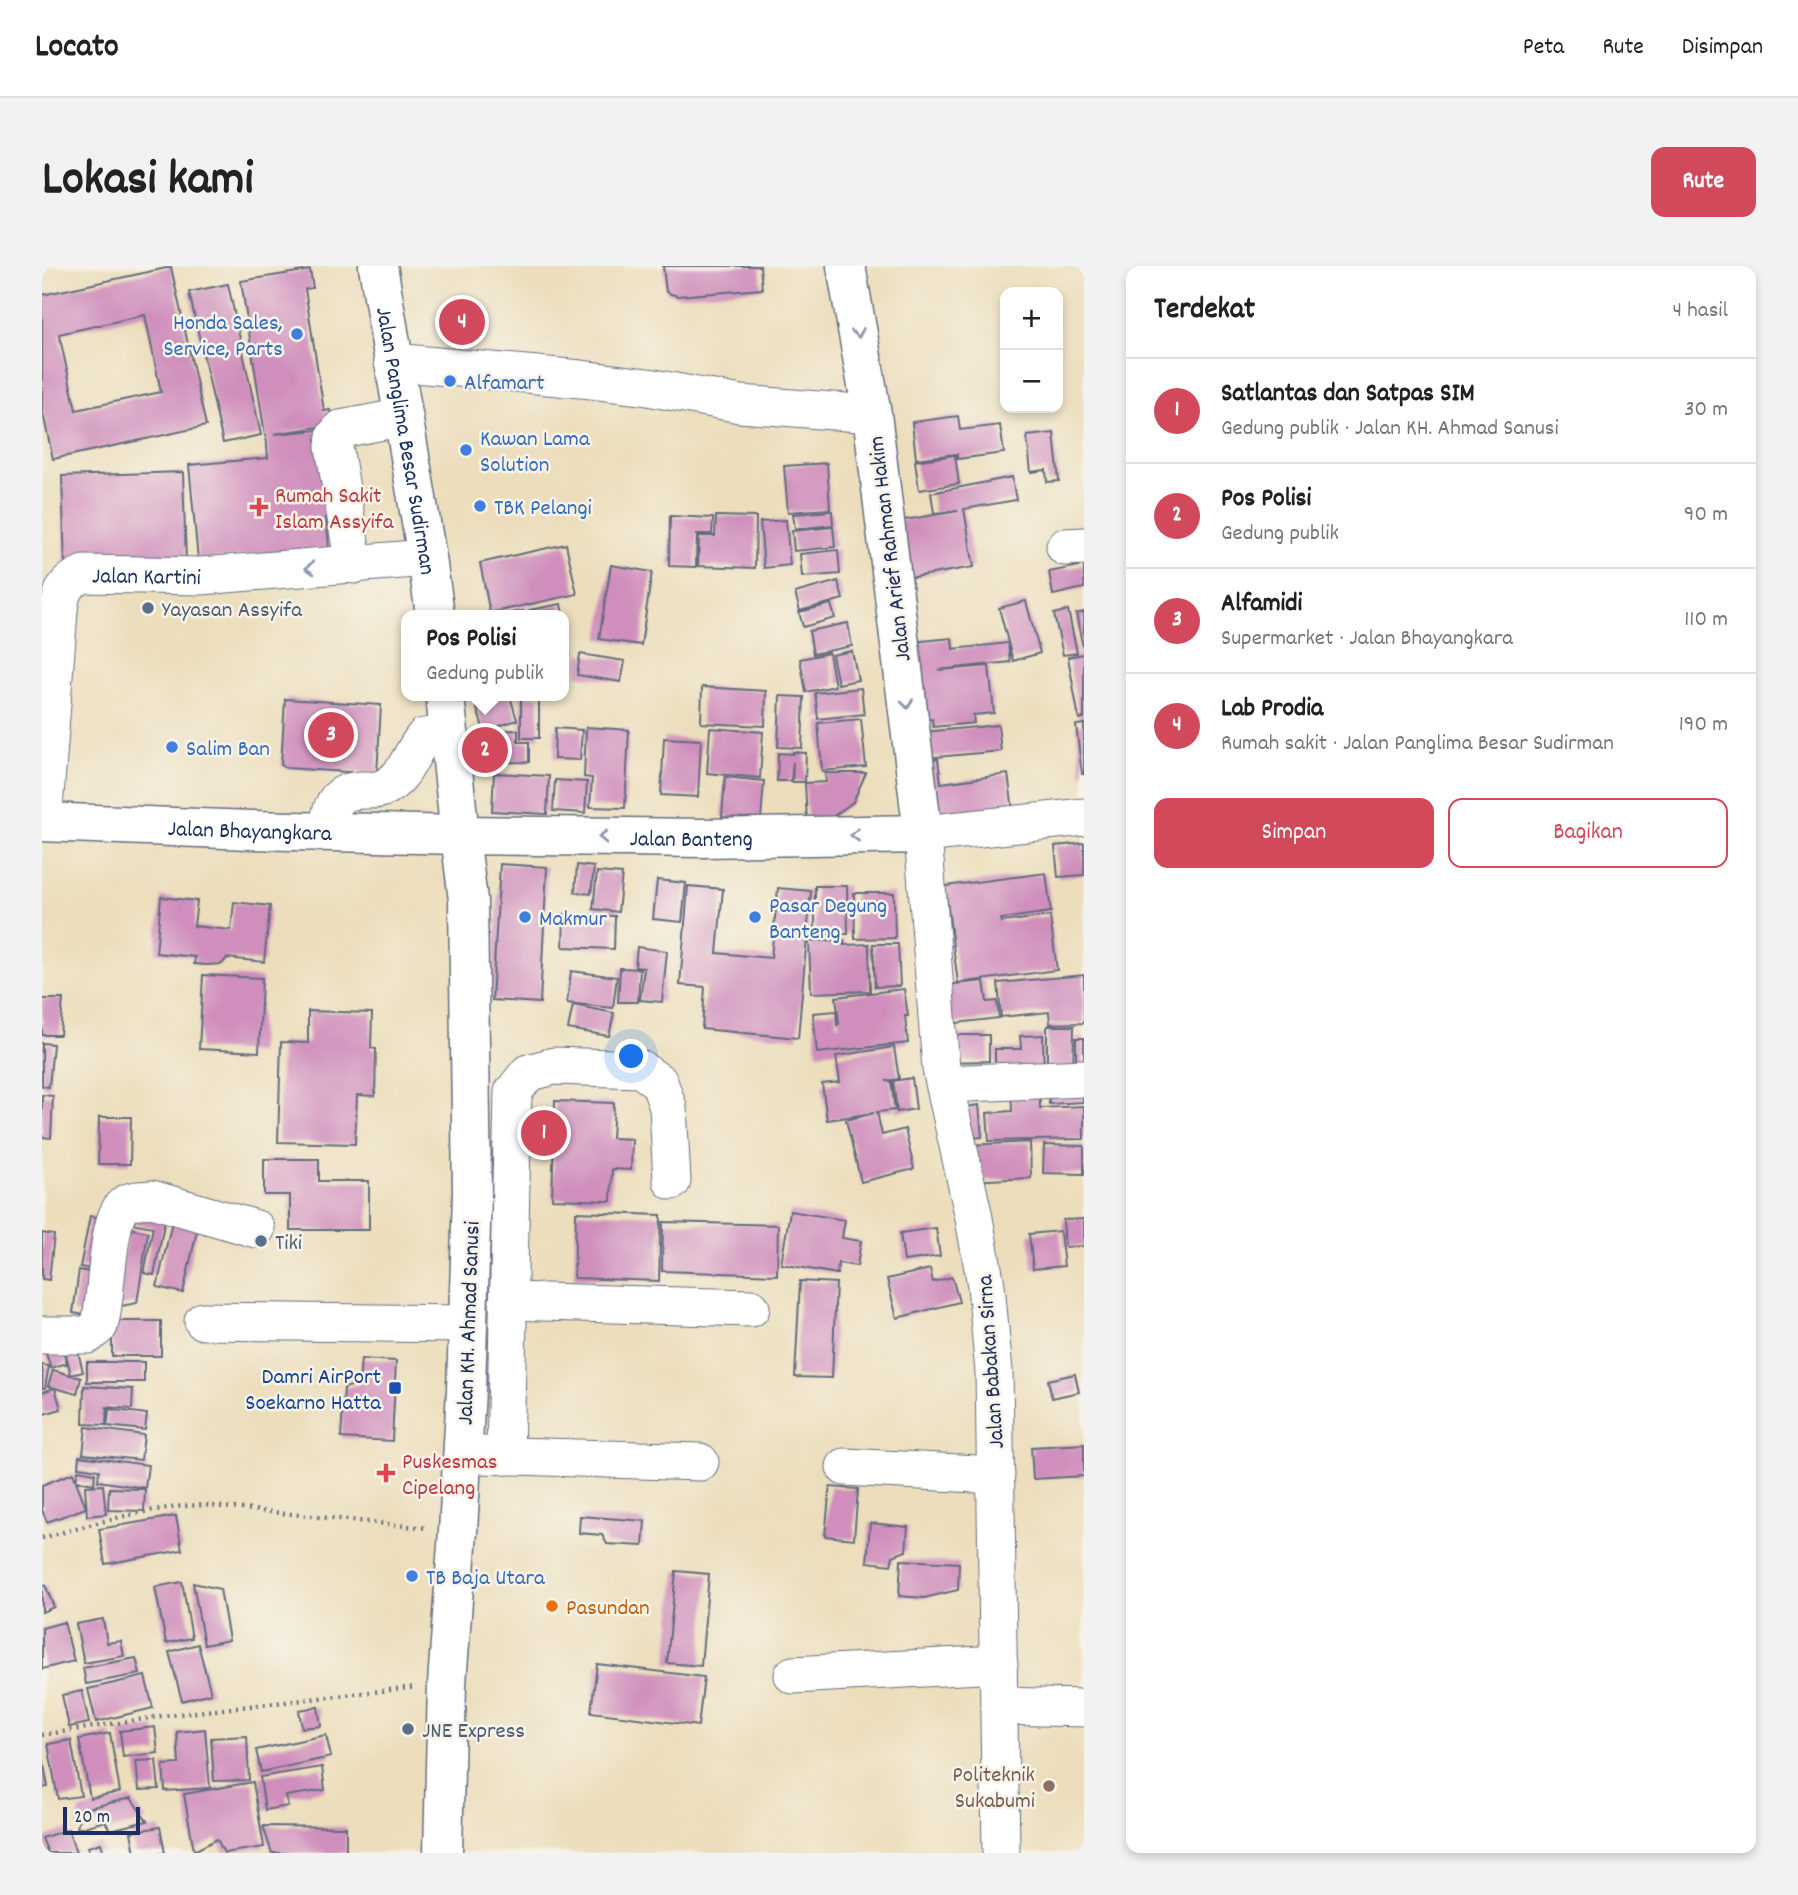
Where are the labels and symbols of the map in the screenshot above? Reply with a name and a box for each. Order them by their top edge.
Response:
pin: 4 [439,296,485,348]
street label: Jalan Panglima Besar Sudirman [365,305,442,577]
place label: Honda Sales, Service, Parts [163,308,283,367]
marker: Honda Sales, Service, Parts [289,326,305,342]
one-way arrow [849,327,864,339]
place label: Alfamart [464,368,545,401]
marker: Alfamart [442,373,458,389]
place label: Kawan Lama Solution [480,424,591,483]
street label: Jalan Arief Rahman Hakim [861,434,922,663]
marker: Kawan Lama Solution [458,442,474,458]
place label: Rumah Sakit Islam Assyifa [275,481,395,540]
place label: TBK Pelangi [494,493,592,526]
marker: Rumah Sakit Islam Assyifa [249,497,269,517]
marker: TBK Pelangi [472,498,488,514]
one-way arrow [305,560,316,575]
street label: Jalan Kartini [92,561,201,596]
place label: Yayasan Assyifa [162,595,303,628]
marker: Yayasan Assyifa [140,600,156,616]
one-way arrow [900,698,915,710]
pin: 3 [308,709,354,761]
pin: 2 [462,724,508,776]
place label: Salim Ban [186,734,270,767]
marker: Salim Ban [164,739,180,755]
street label: Jalan Bhayangkara [167,814,333,852]
street label: Jalan Banteng [629,824,753,858]
one-way arrow [849,827,859,843]
one-way arrow [597,829,607,845]
place label: Pasar Degung Banteng [769,891,887,950]
place label: Makmur [539,904,607,937]
marker: Makmur [517,909,533,925]
marker: Pasar Degung Banteng [747,909,763,925]
your location [614,1039,648,1073]
pin: 1 [521,1107,567,1159]
street label: Jalan KH. Ahmad Sanusi [450,1221,491,1426]
place label: Tiki [275,1228,302,1261]
marker: Tiki [253,1233,269,1249]
street label: Jalan Babakan Sirna [970,1273,1015,1450]
place label: Damri AirPort Soekarno Hatta [245,1362,382,1421]
marker: Damri AirPort Soekarno Hatta [387,1380,403,1396]
place label: Puskesmas Cipelang [402,1447,498,1506]
marker: Puskesmas Cipelang [376,1463,396,1483]
place label: TB Baja Utara [426,1563,546,1596]
marker: TB Baja Utara [404,1568,420,1584]
place label: Pasundan [566,1593,650,1626]
marker: Pasundan [544,1598,560,1614]
place label: JNE Express [422,1716,525,1749]
marker: JNE Express [400,1721,416,1737]
place label: Politeknik Sukabumi [952,1760,1035,1819]
marker: Politeknik Sukabumi [1041,1778,1057,1794]
scale bar [63,1804,140,1836]

